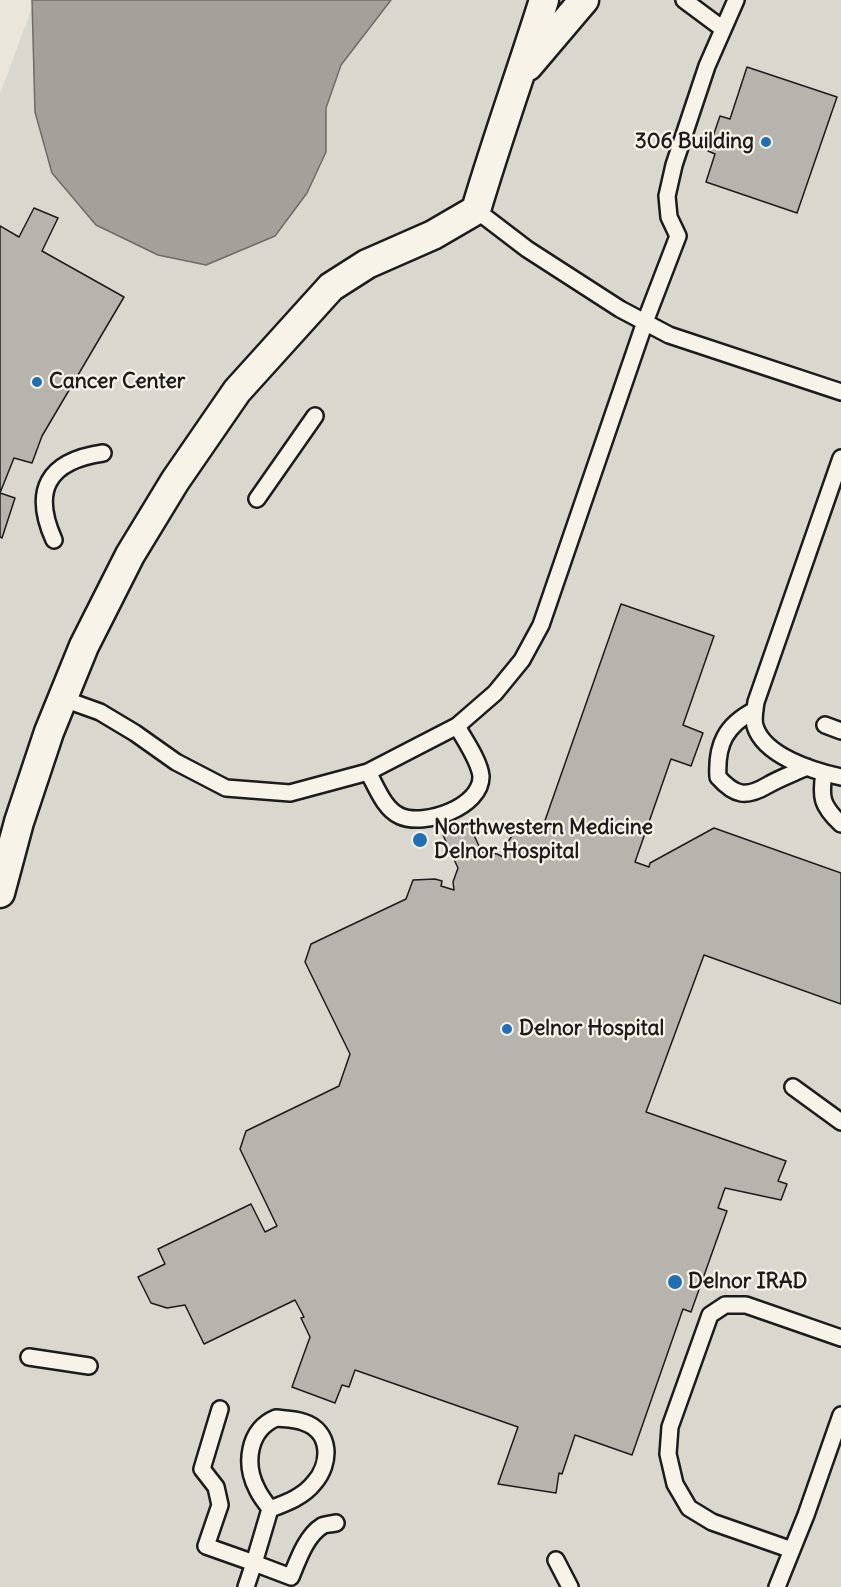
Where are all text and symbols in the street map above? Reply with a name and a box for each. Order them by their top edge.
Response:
place label: 306 Building [635,129,754,155]
marker: 306 Building [759,135,773,149]
place label: Cancer Center [49,369,185,395]
marker: Cancer Center [30,375,44,389]
place label: Northwestern Medicine Delnor Hospital [434,815,653,865]
marker: Northwestern Medicine Delnor Hospital [411,831,429,849]
place label: Delnor Hospital [519,1016,664,1042]
marker: Delnor Hospital [500,1022,514,1036]
place label: Delnor IRAD [688,1269,807,1295]
marker: Delnor IRAD [666,1273,684,1291]

